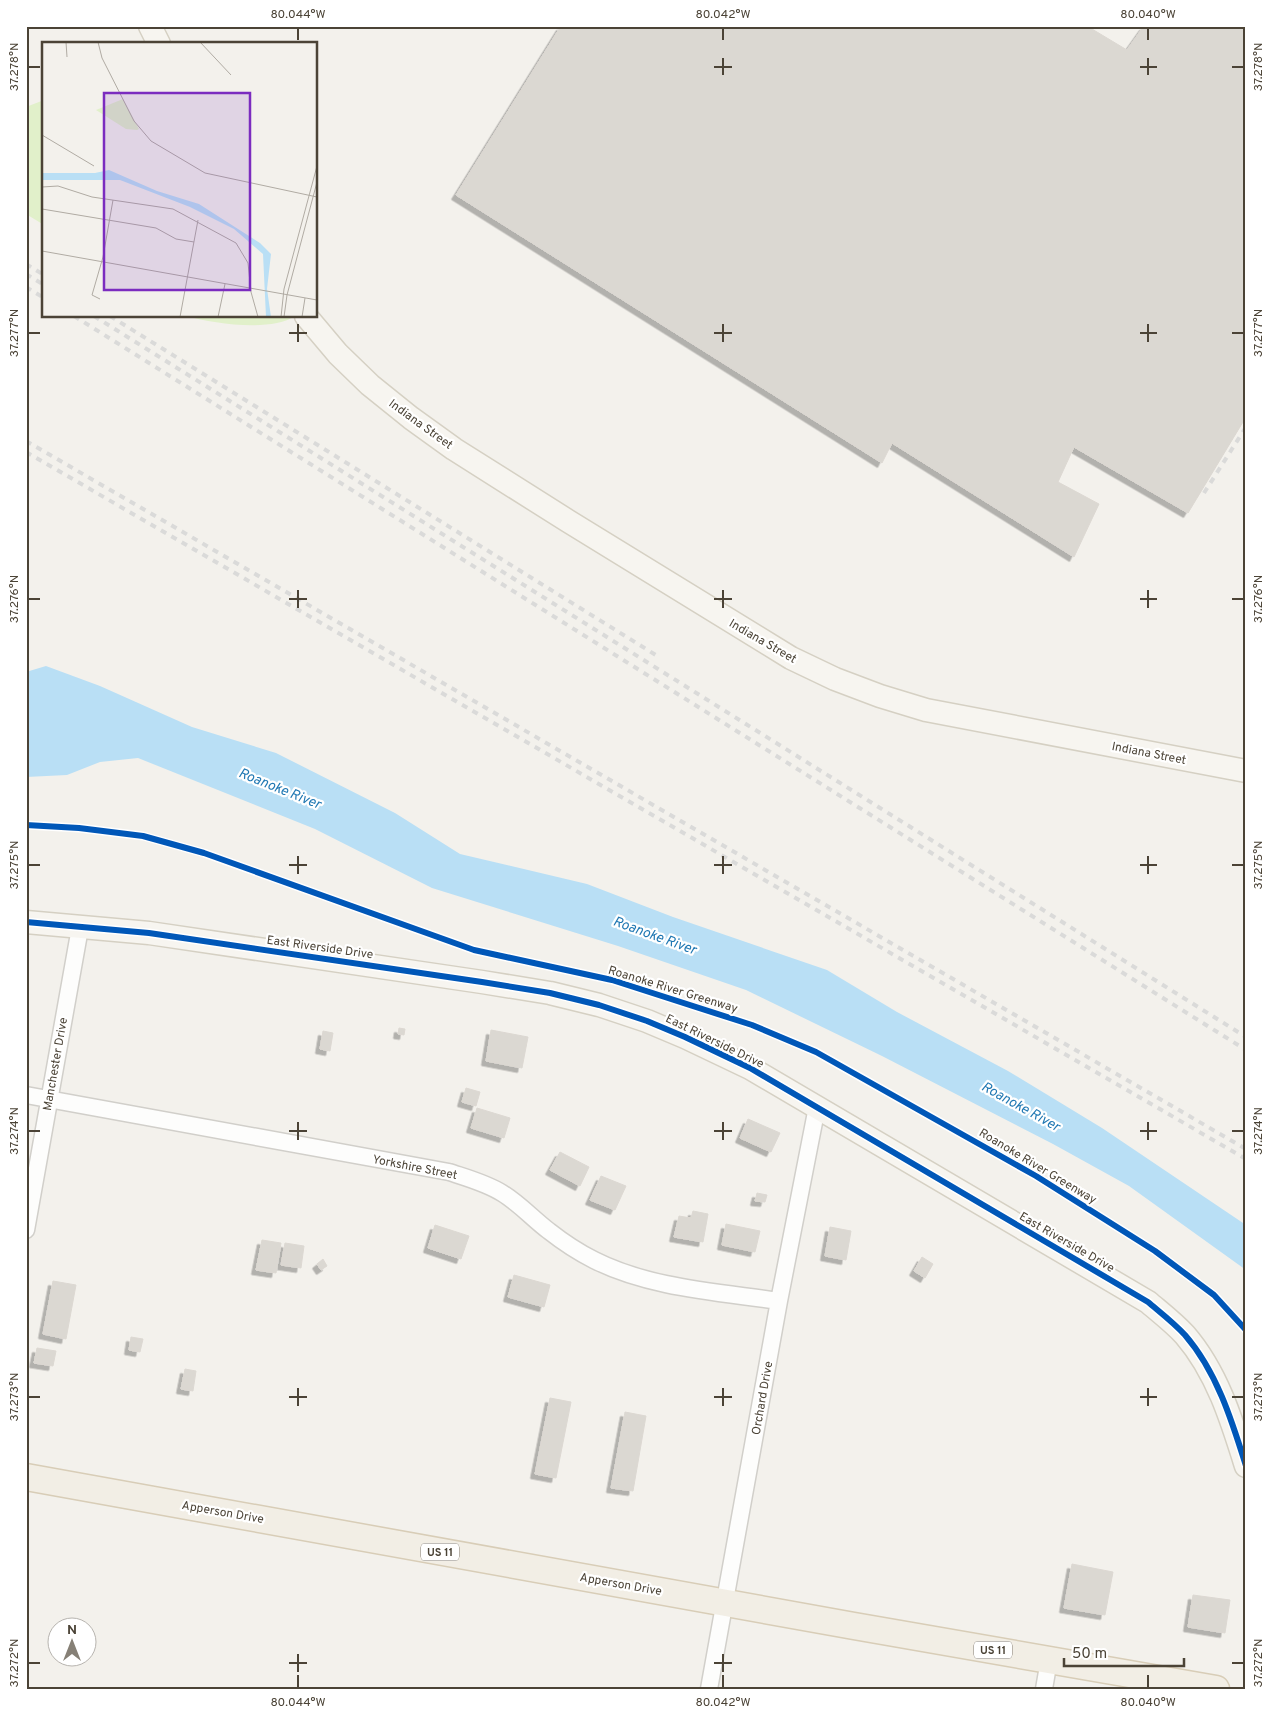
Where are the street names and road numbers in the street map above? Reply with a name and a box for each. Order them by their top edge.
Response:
street label: Indiana Street [385,396,456,453]
street label: Indiana Street [726,616,799,668]
street label: Indiana Street [1110,739,1187,769]
street label: East Riverside Drive [265,933,374,963]
street label: Roanoke River Greenway [606,963,739,1017]
street label: East Riverside Drive [663,1011,766,1073]
street label: Manchester Drive [40,1016,72,1112]
street label: Roanoke River Greenway [976,1125,1099,1208]
street label: Yorkshire Street [371,1152,459,1184]
street label: East Riverside Drive [1016,1209,1117,1277]
street label: Orchard Drive [749,1360,777,1436]
street label: Apperson Drive [181,1498,265,1528]
road number: US 11 [421,1544,459,1560]
street label: Apperson Drive [579,1570,663,1600]
road number: US 11 [974,1642,1012,1658]

